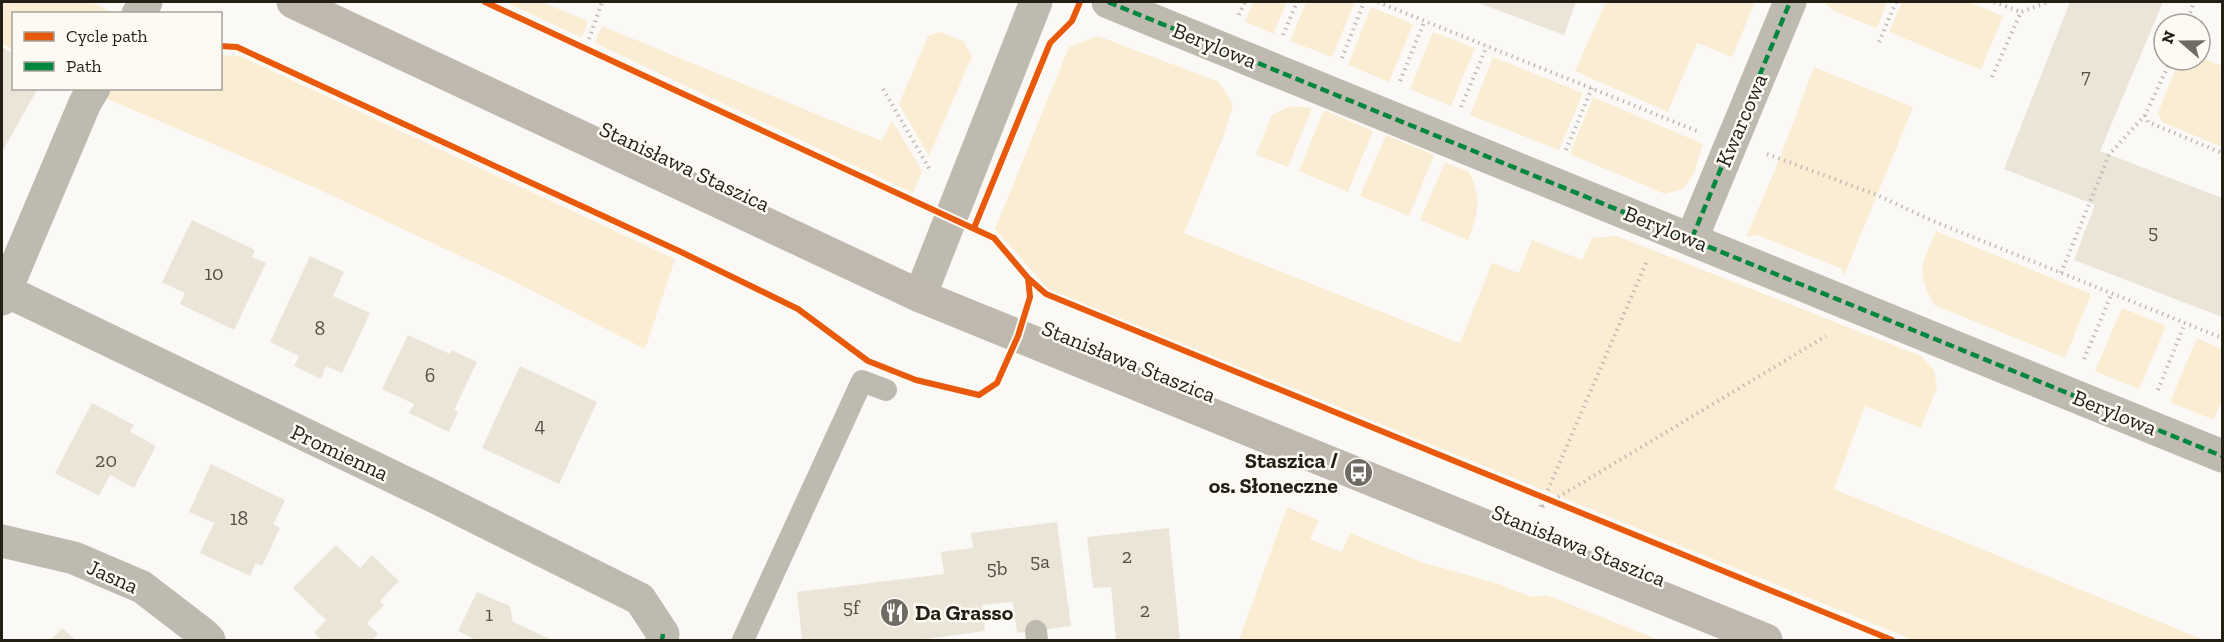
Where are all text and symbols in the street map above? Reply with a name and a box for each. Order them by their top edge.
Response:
legend [12,12,222,90]
north arrow [2152,12,2212,72]
street label: Berylowa [1169,16,1261,75]
text: Cycle path [66,25,148,47]
text: N [2157,28,2179,46]
text: Path [66,55,102,77]
house number: 7 [2081,64,2091,88]
street label: Kwarcowa [1710,69,1773,171]
street label: Stanisława Staszica [595,115,775,218]
street label: Berylowa [1620,199,1712,258]
house number: 5 [2148,220,2158,244]
house number: 10 [204,261,224,285]
street label: Stanisława Staszica [1038,314,1220,409]
house number: 8 [315,316,325,340]
house number: 6 [425,363,435,387]
street label: Berylowa [2069,383,2161,442]
house number: 4 [535,413,546,437]
street label: Promienna [287,418,393,487]
place label: Staszica / os. Słoneczne [1209,447,1338,499]
house number: 20 [95,448,117,472]
bus stop icon: Staszica / os. Słoneczne [1343,457,1375,489]
street label: Stanisława Staszica [1488,498,1670,593]
house number: 18 [230,506,248,530]
house number: 2 [1122,544,1132,568]
house number: 5a [1030,549,1050,573]
street label: Jasna [83,553,143,600]
house number: 5b [987,556,1007,580]
house number: 5f [843,595,861,619]
restaurant icon: Da Grasso [878,596,910,628]
house number: 2 [1140,598,1150,622]
place label: Da Grasso [915,599,1014,626]
house number: 1 [485,602,493,626]

